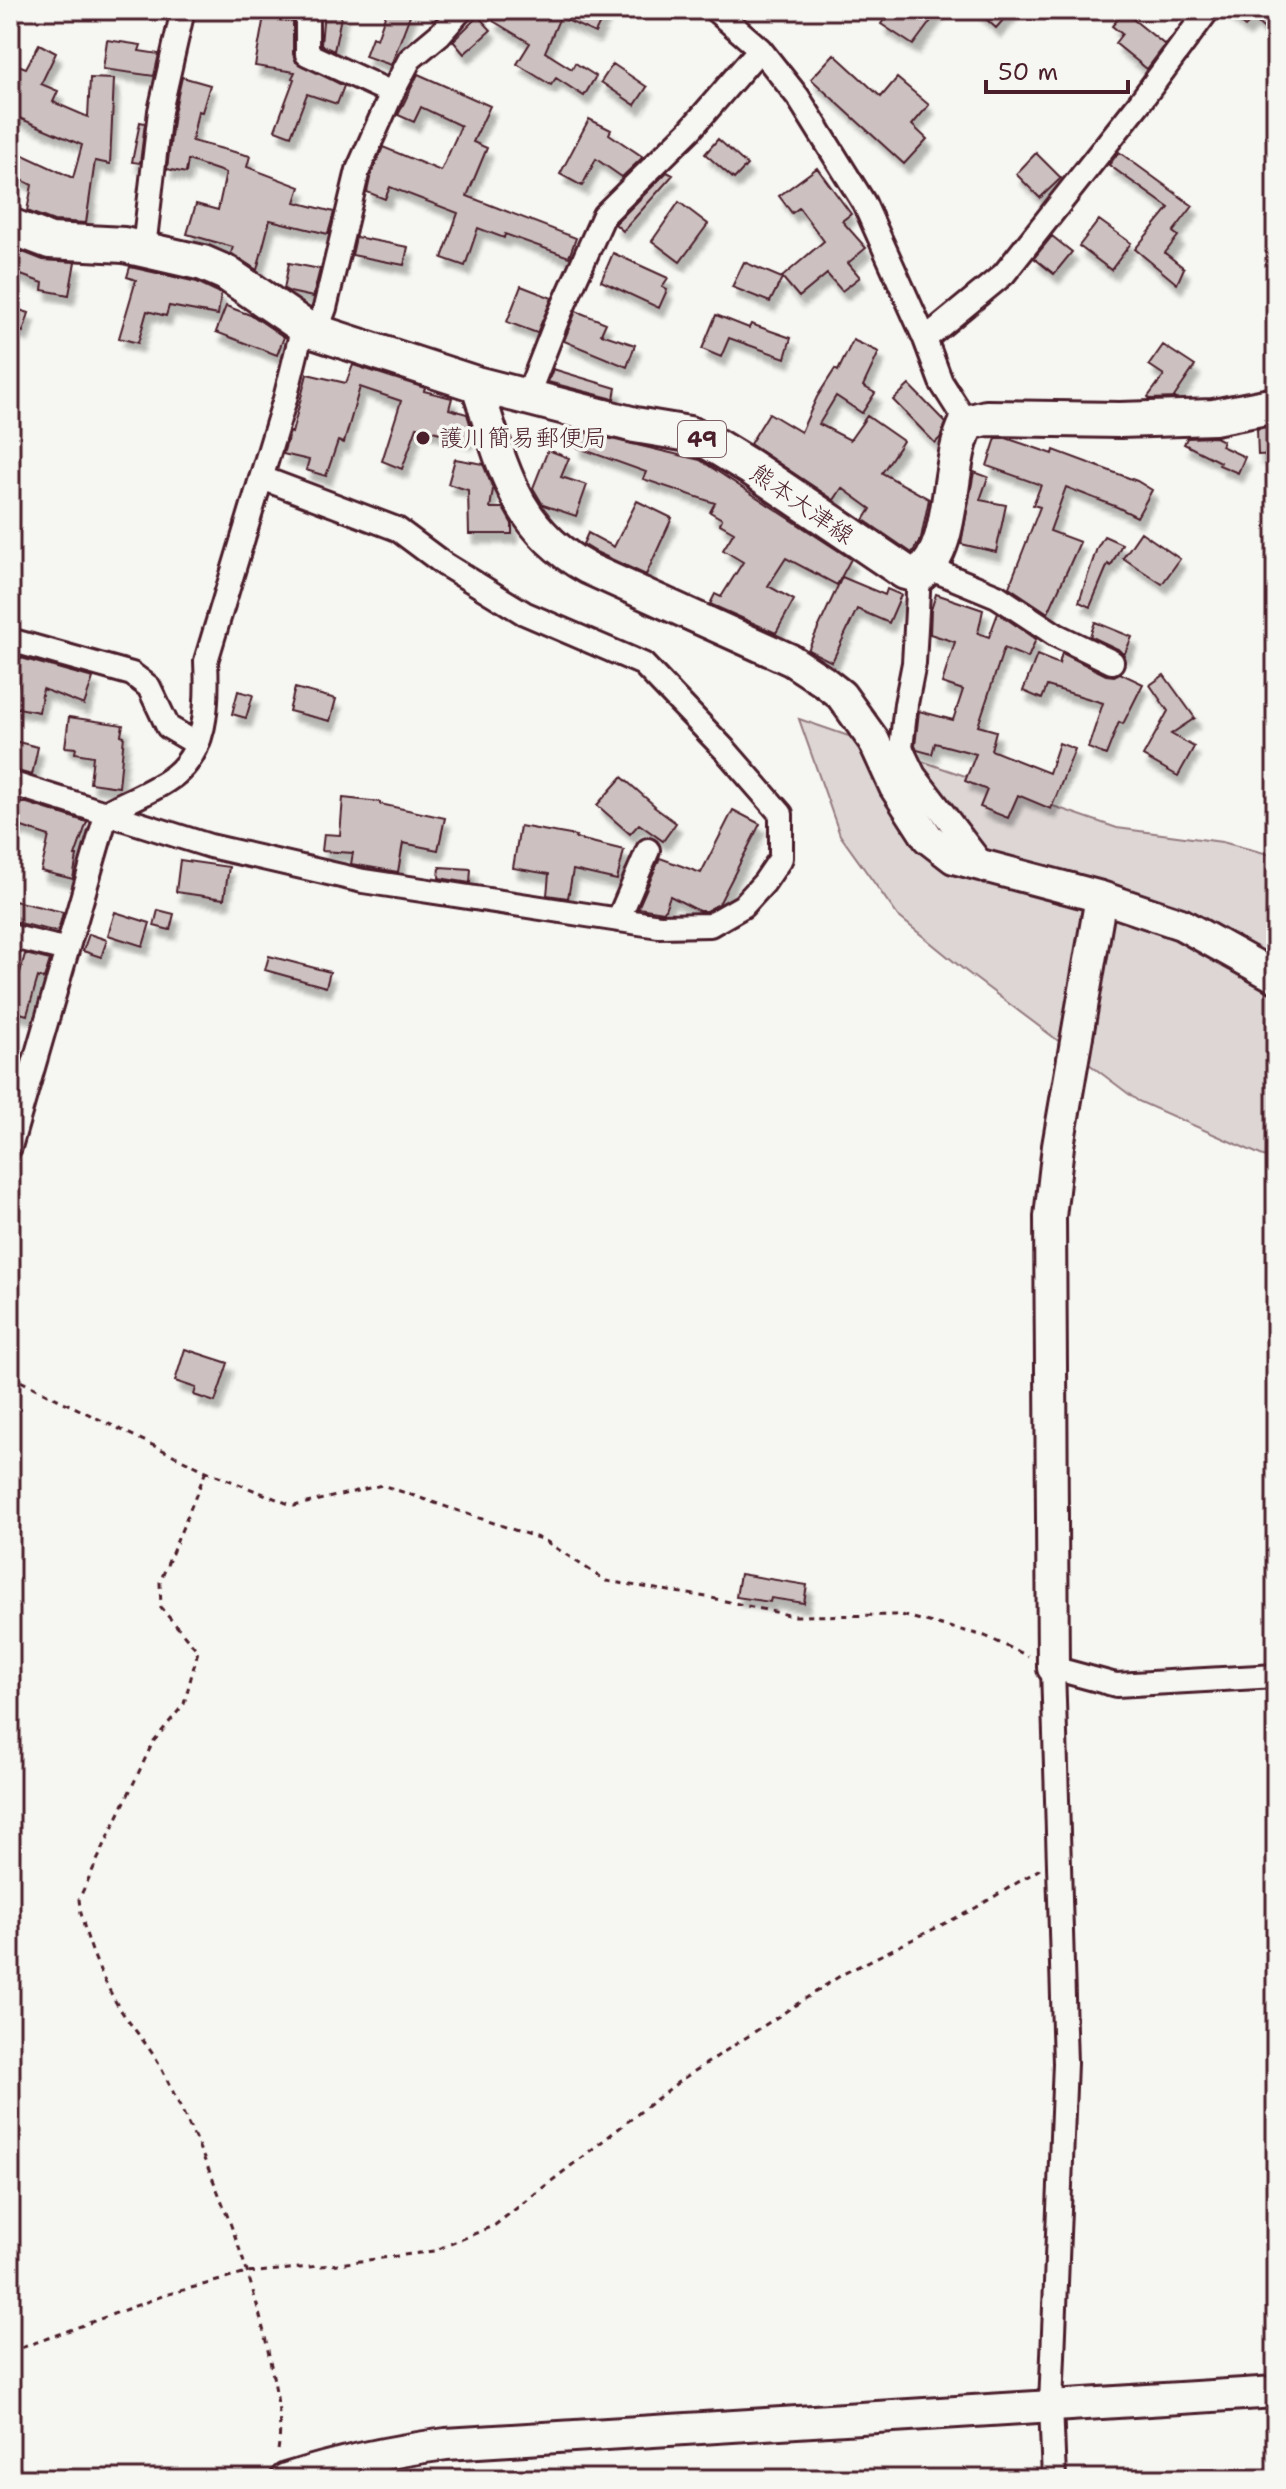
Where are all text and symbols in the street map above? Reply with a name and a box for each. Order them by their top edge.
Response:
scale bar [986,44,1128,94]
text: 50 m [998,56,1058,88]
road number: 49 [678,421,726,457]
place label: 護川簡易郵便局 [439,422,607,454]
marker: 護川簡易郵便局 [414,429,432,447]
street label: 熊本大津線 [744,456,860,552]

